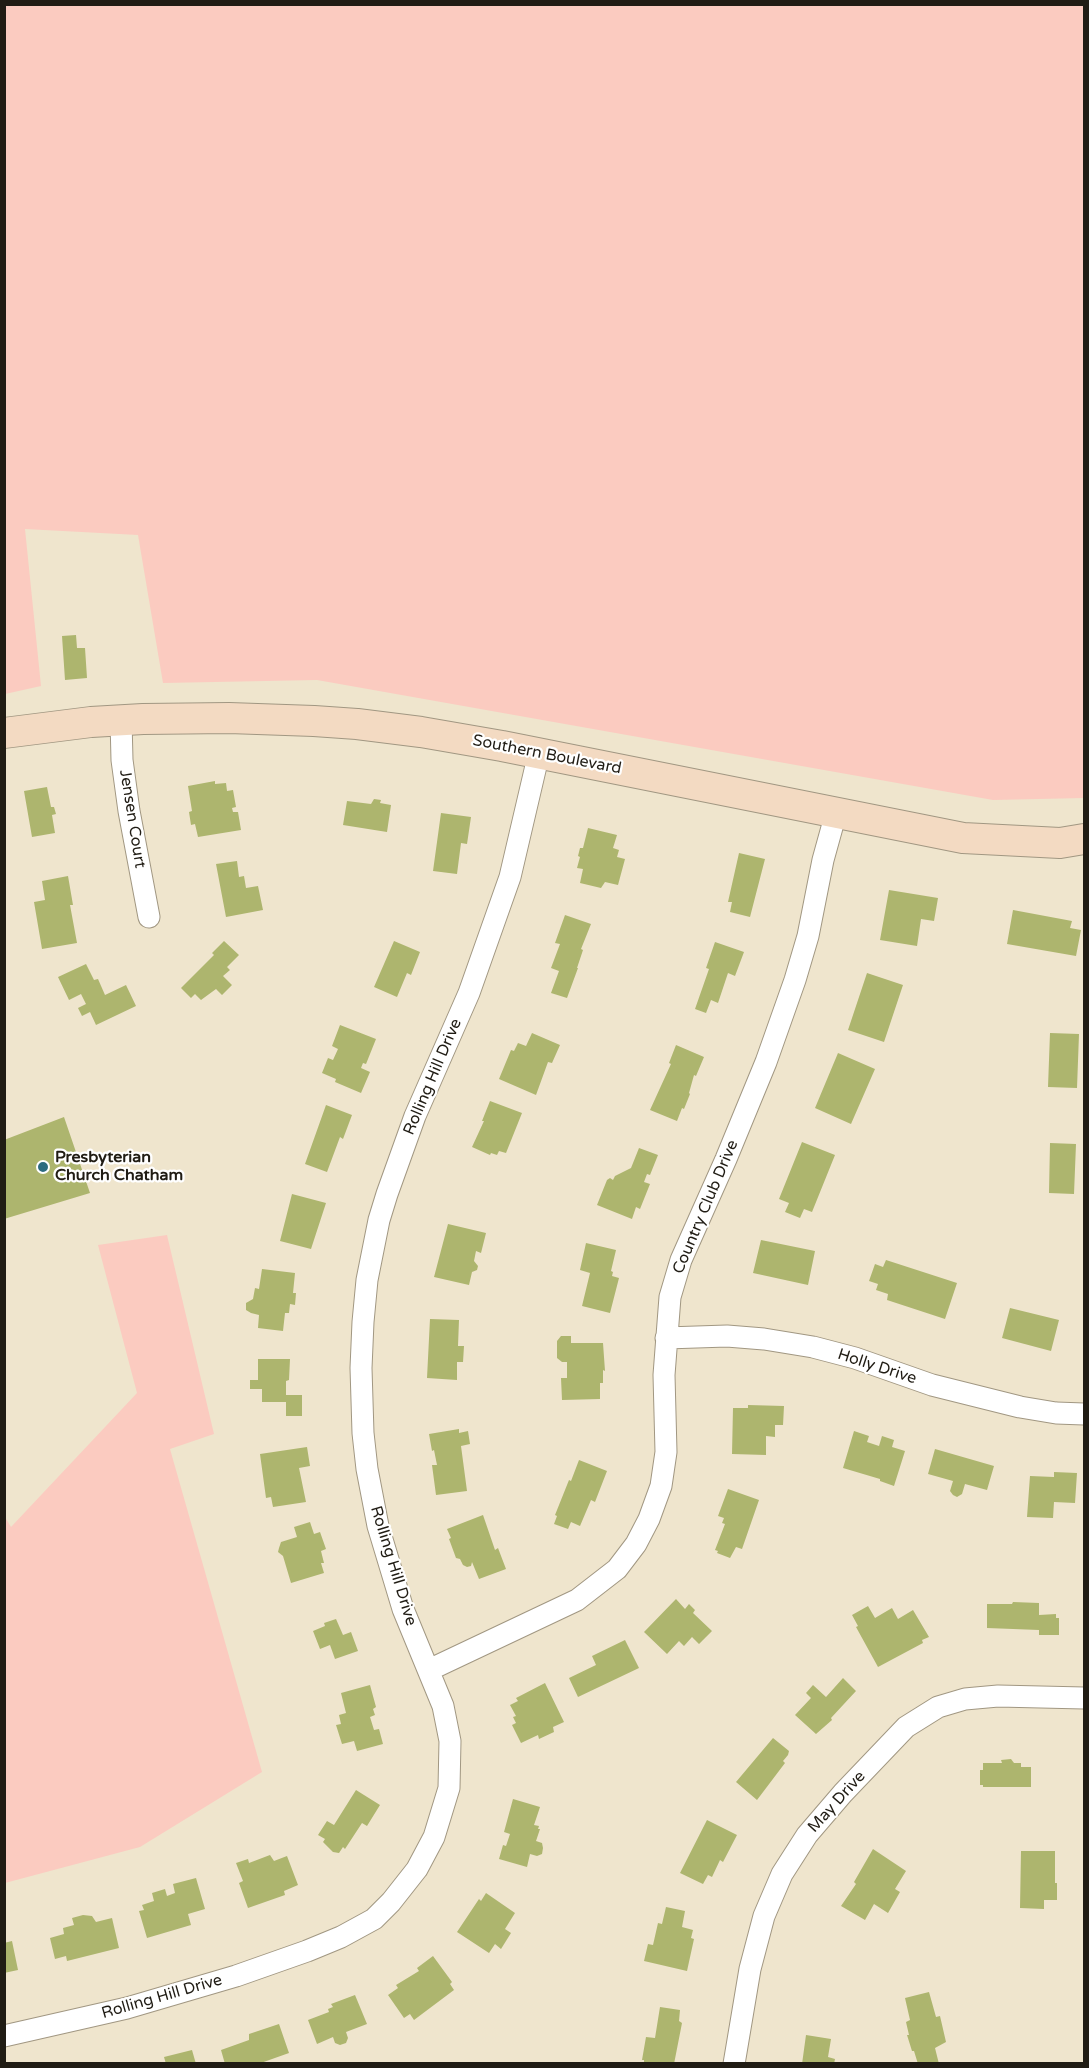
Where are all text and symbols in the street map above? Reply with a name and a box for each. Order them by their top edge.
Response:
street label: Southern Boulevard [471,731,623,779]
street label: Jensen Court [115,768,149,870]
street label: Rolling Hill Drive [400,1016,466,1138]
street label: Country Club Drive [669,1137,743,1277]
place label: Presbyterian Church Chatham [55,1148,183,1186]
marker: Presbyterian Church Chatham [36,1160,50,1174]
street label: Holly Drive [835,1345,919,1389]
street label: Rolling Hill Drive [366,1504,420,1628]
street label: May Drive [804,1767,870,1837]
street label: Rolling Hill Drive [100,1971,224,2023]

